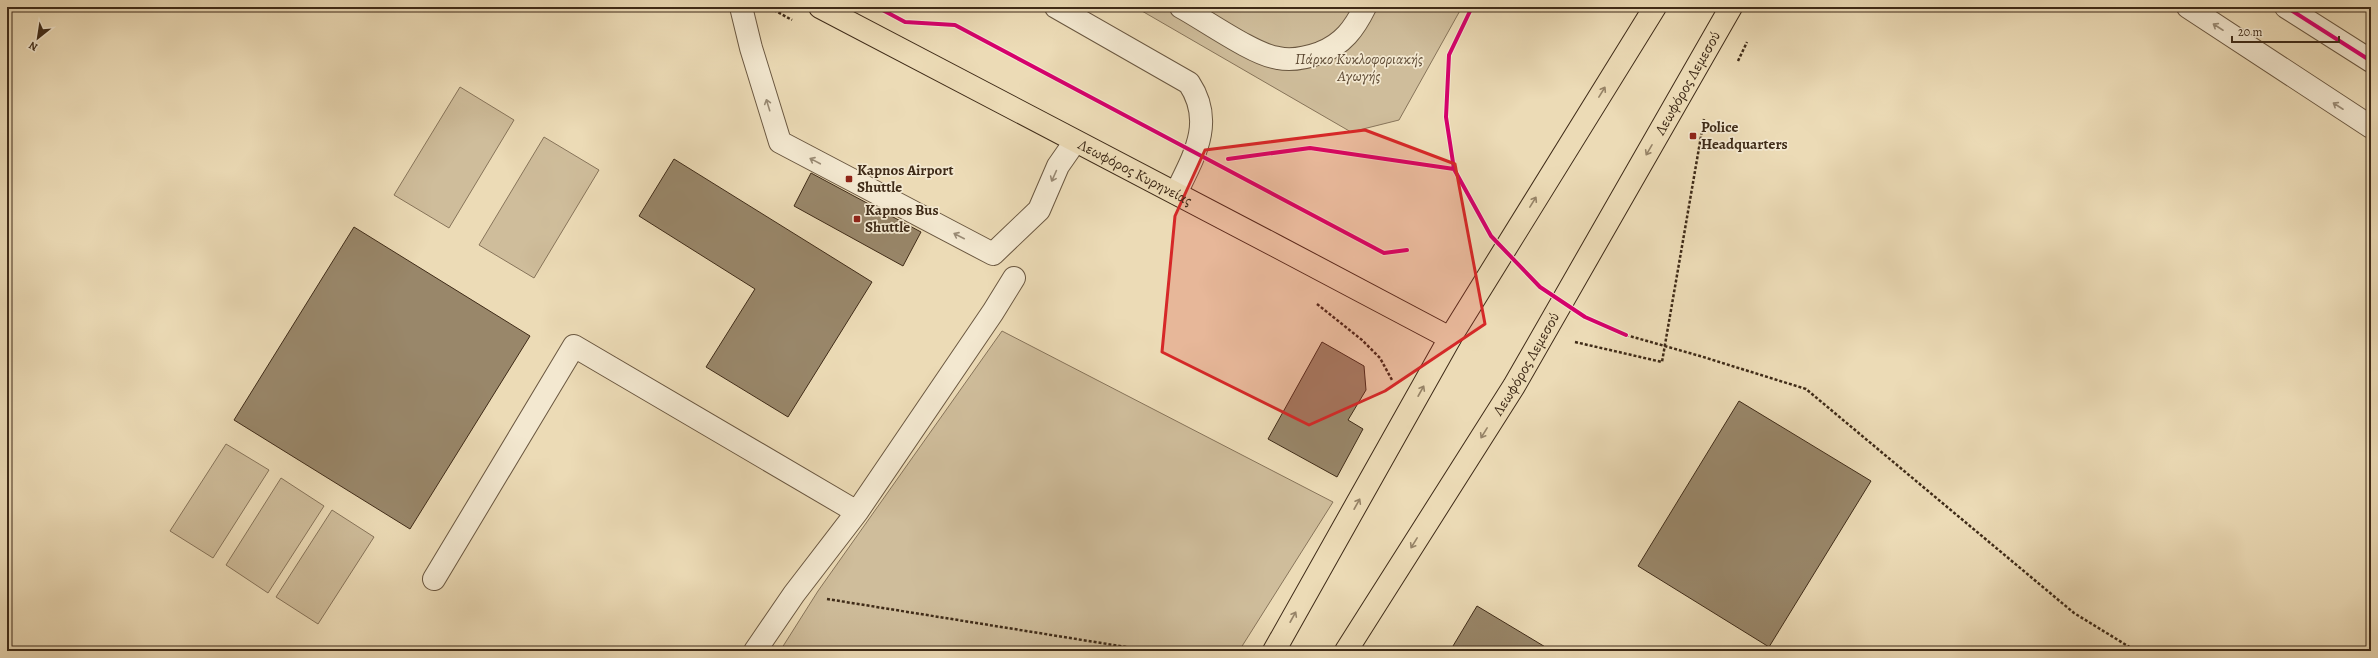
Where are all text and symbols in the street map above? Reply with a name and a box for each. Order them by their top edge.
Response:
north arrow [18,18,58,58]
scale bar [2232,18,2339,44]
one-way arrow [2213,23,2224,31]
text: 20 m [2238,24,2262,40]
street label: Λεωφόρος Λεμεσού [1649,27,1725,139]
text: N [26,38,40,55]
park label: Πάρκο Κυκλοφοριακής Αγωγής [1295,49,1423,86]
one-way arrow [1598,87,1606,98]
one-way arrow [764,99,771,112]
one-way arrow [2333,102,2344,110]
place label: Police Headquarters [1701,117,1788,154]
marker: Police Headquarters [1688,131,1698,141]
street label: Λεωφόρος Κυρηνείας [1074,134,1196,210]
one-way arrow [1644,144,1652,156]
one-way arrow [809,157,821,164]
place label: Kapnos Airport Shuttle [857,160,953,197]
one-way arrow [1050,169,1057,181]
marker: Kapnos Airport Shuttle [844,174,854,184]
one-way arrow [1529,197,1537,208]
place label: Kapnos Bus Shuttle [865,200,939,237]
marker: Kapnos Bus Shuttle [852,214,862,224]
one-way arrow [953,232,965,239]
street label: Λεωφόρος Λεμεσού [1487,309,1564,420]
one-way arrow [1418,385,1425,397]
one-way arrow [1480,427,1488,438]
one-way arrow [1354,498,1361,510]
one-way arrow [1410,537,1418,549]
one-way arrow [1290,611,1298,623]

